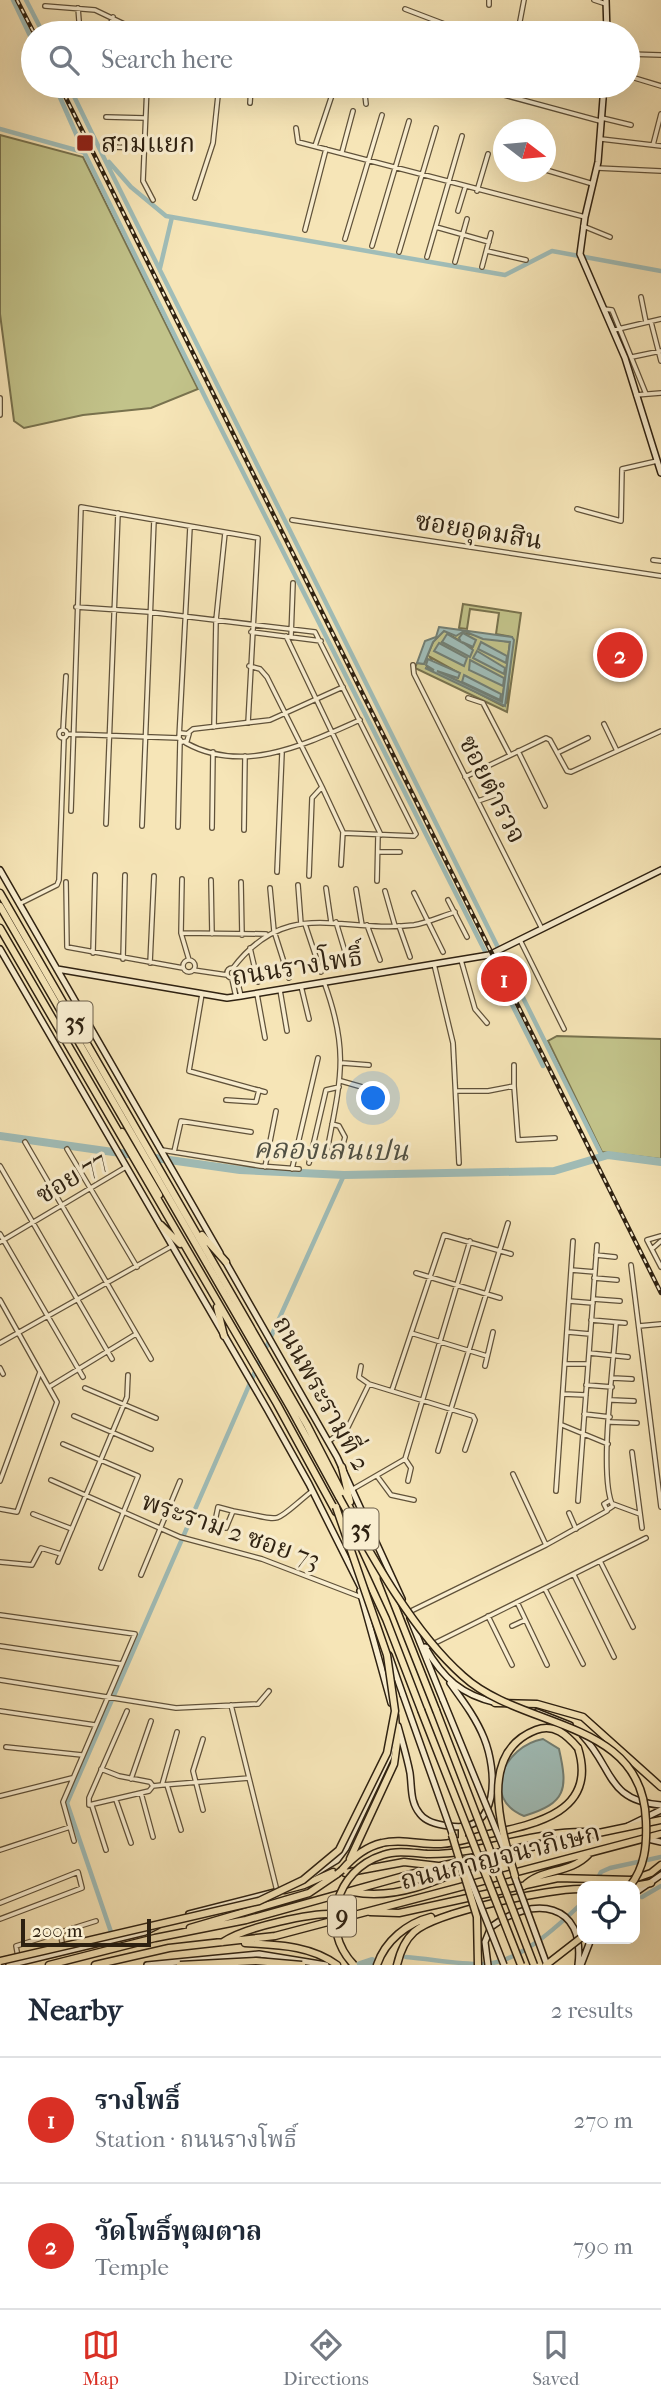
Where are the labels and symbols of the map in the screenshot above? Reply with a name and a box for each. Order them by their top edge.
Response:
north arrow [493,119,556,182]
place label: สามแยก [101,128,195,159]
marker: สามแยก [75,133,95,153]
street label: ซอยอุดมสิน [413,505,545,558]
pin: 2 [597,629,643,681]
street label: ซอยตำรวจ [452,730,533,848]
street label: ถนนรางโพธิ์ [229,937,367,992]
pin: 1 [481,953,527,1005]
road number: 35 [57,1002,92,1042]
your location [356,1081,390,1115]
water label: คลองเลนเปน [253,1132,410,1167]
street label: ซอย 77 [30,1144,112,1211]
street label: ถนนพระรามที่ 2 [266,1308,381,1476]
street label: พระราม 2 ซอย 73 [138,1485,324,1576]
road number: 35 [344,1508,378,1549]
street label: ถนนกาญจนาภิเษก [397,1817,603,1896]
road number: 9 [328,1896,356,1937]
scale bar [21,1916,150,1948]

